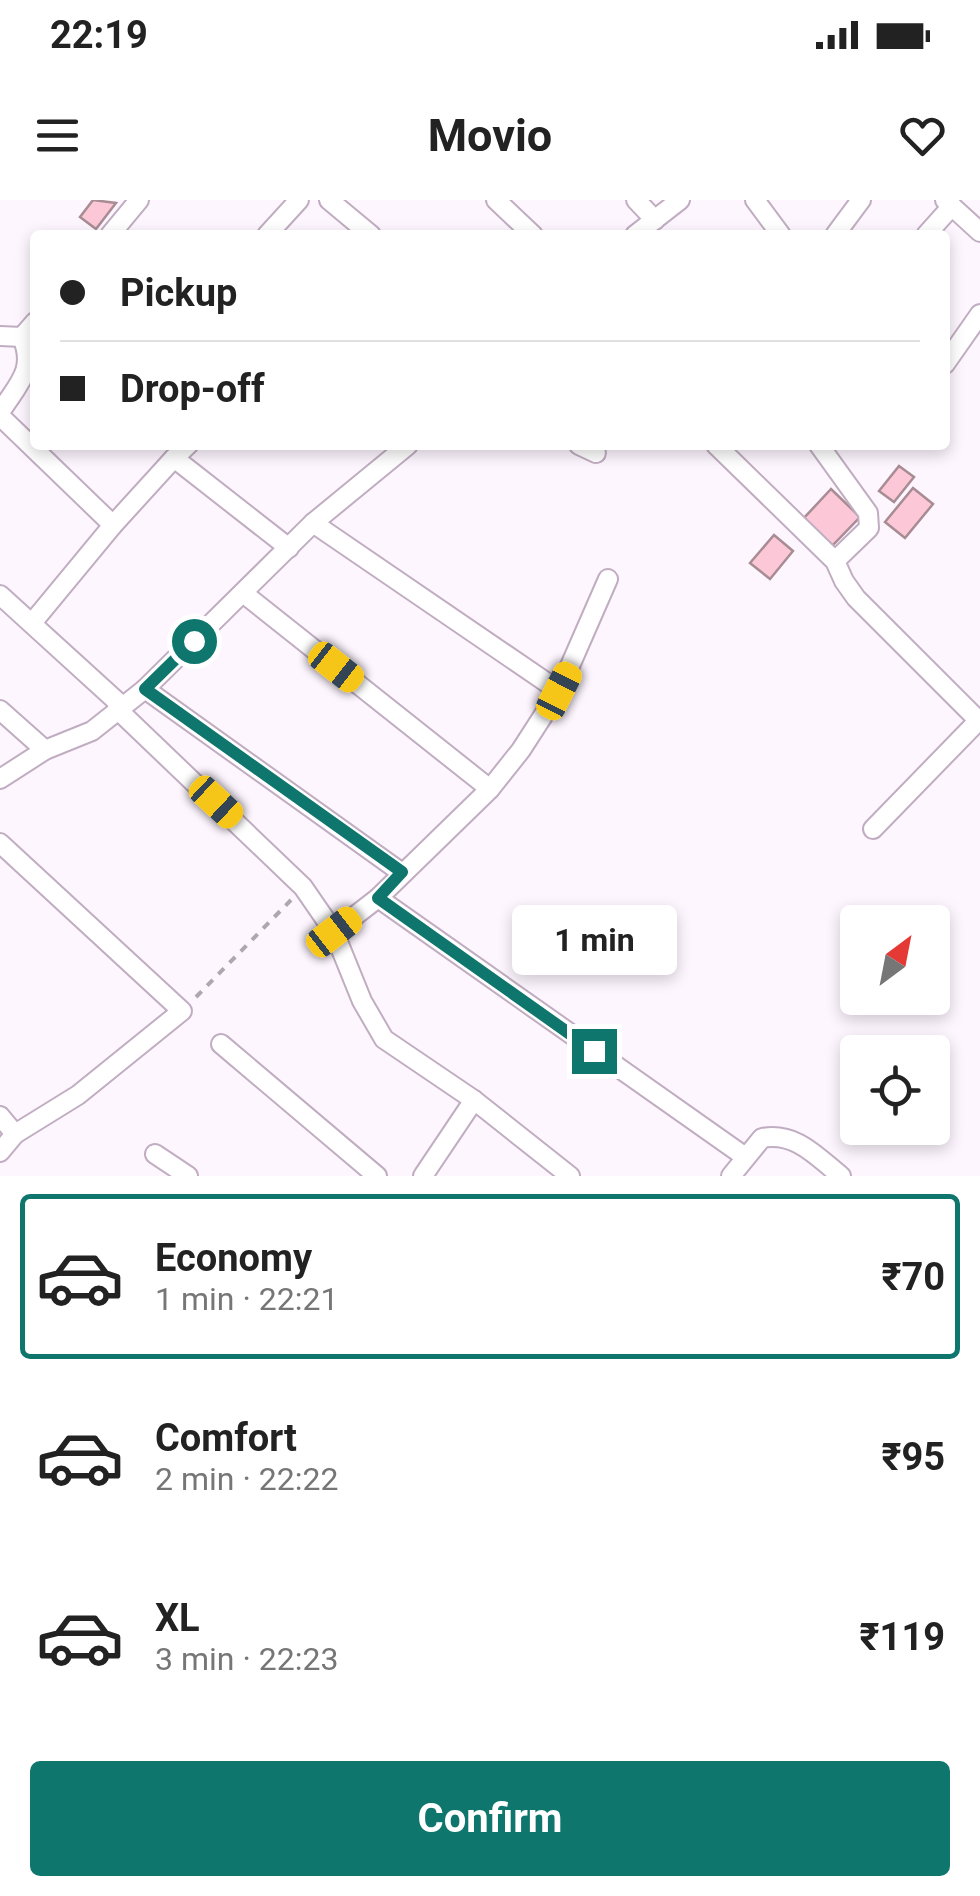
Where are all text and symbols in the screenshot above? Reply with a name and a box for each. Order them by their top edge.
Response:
text: 22:19 [50,13,148,57]
icon: menu [30,108,85,163]
icon: heart [895,108,950,163]
text: Movio [428,109,552,162]
text: Pickup [120,271,237,315]
text: Drop-off [120,367,265,411]
route start [172,619,217,664]
car [303,637,369,697]
car [532,657,586,725]
car [184,771,248,833]
car [301,902,367,962]
north arrow [840,905,950,1015]
map controls [840,905,950,1145]
callout: 1 min [512,906,676,976]
text: 1 min [554,921,635,959]
route end [572,1029,617,1074]
button: locate [840,1035,950,1145]
icon: car [35,1232,125,1322]
text: Economy [155,1236,312,1280]
text: ₹70 [881,1255,945,1299]
text: 1 min · 22:21 [155,1280,338,1318]
icon: car [35,1412,125,1502]
text: Comfort [155,1416,297,1460]
text: ₹95 [881,1435,945,1479]
text: 2 min · 22:22 [155,1460,338,1498]
icon: car [35,1592,125,1682]
text: XL [155,1596,200,1640]
text: ₹119 [860,1615,945,1659]
text: 3 min · 22:23 [155,1640,338,1678]
button: Confirm [30,1761,950,1876]

